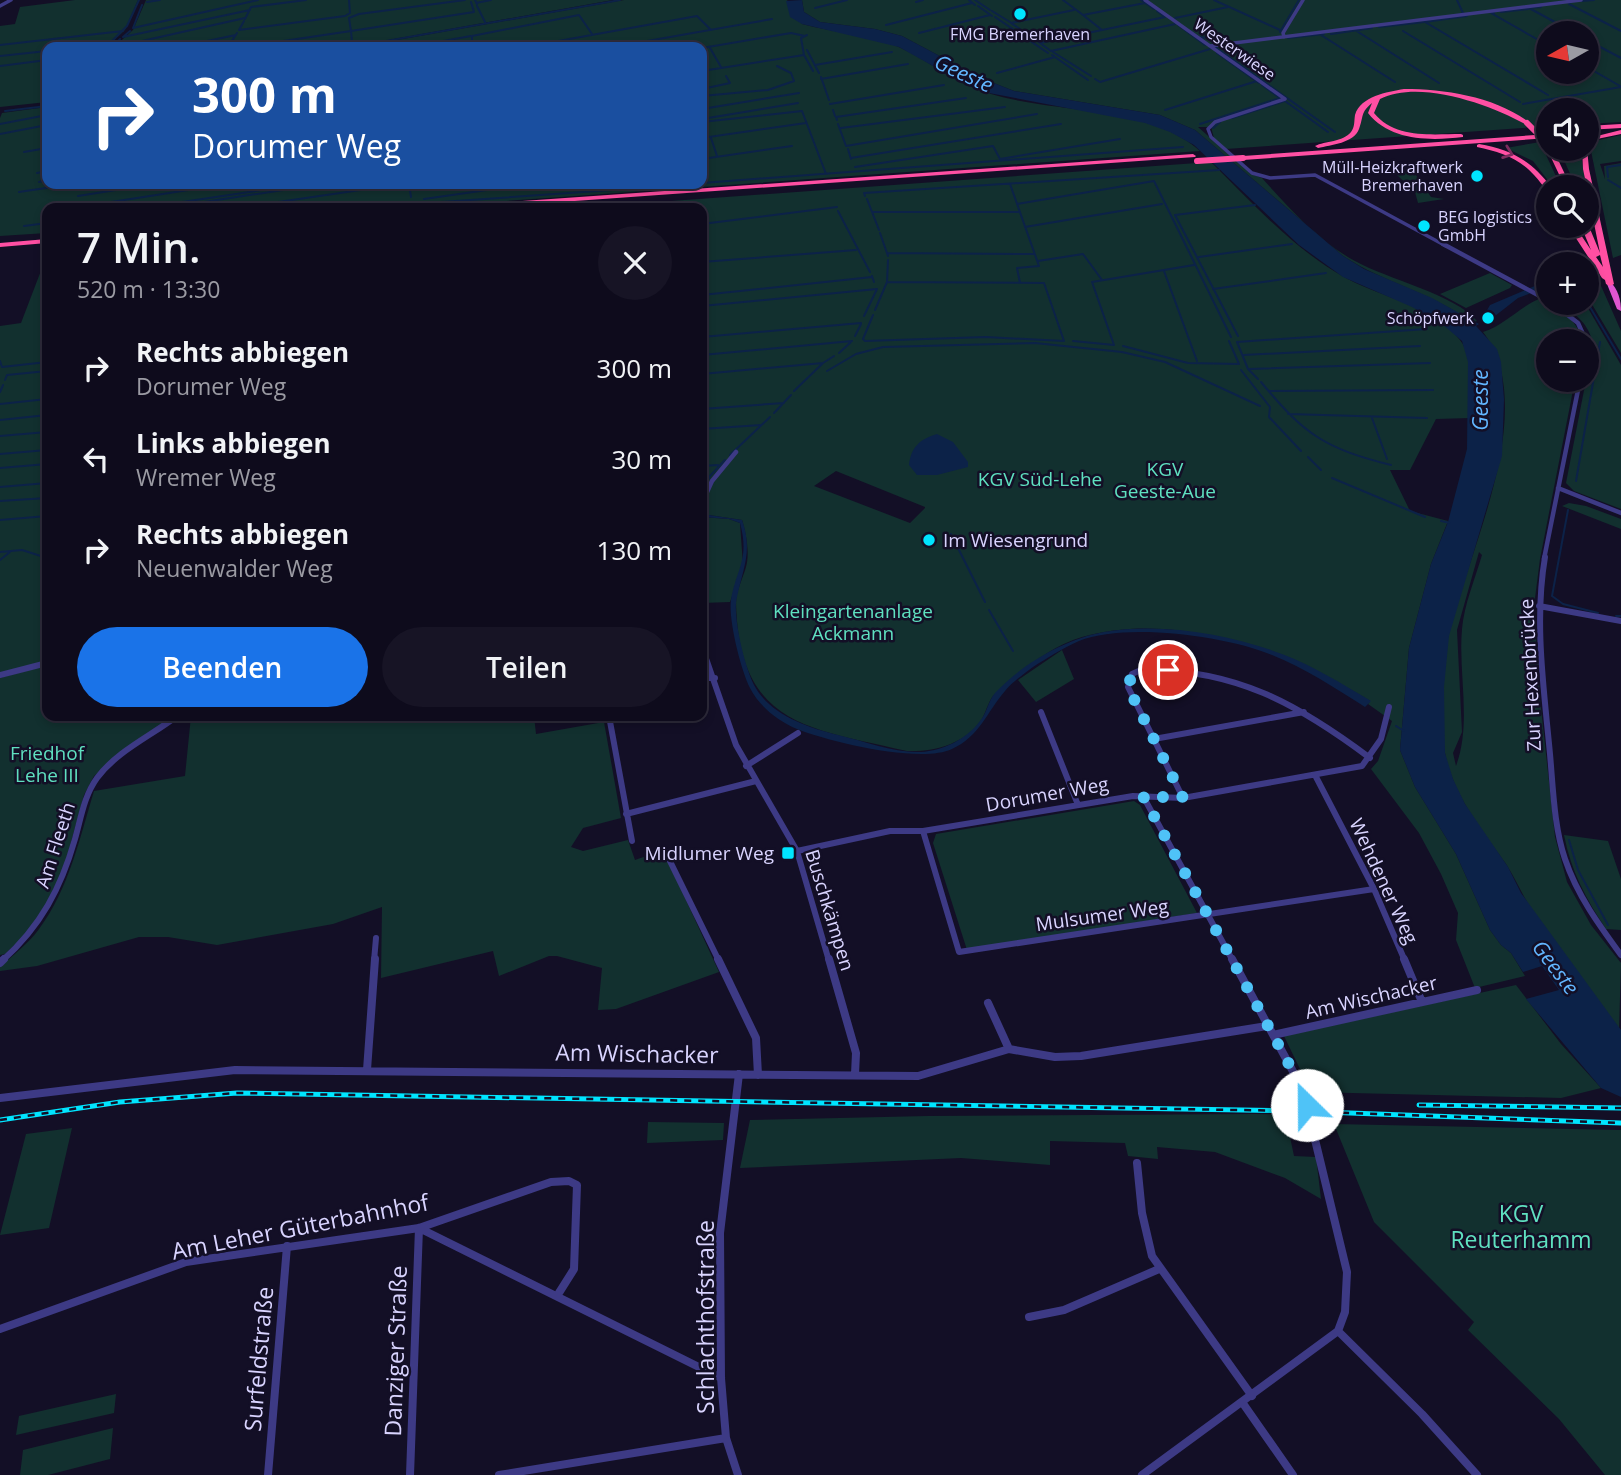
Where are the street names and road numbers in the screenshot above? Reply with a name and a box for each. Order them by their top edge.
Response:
street label: Westerwiese [1190,13,1280,85]
street label: Zur Hexenbrücke [1513,598,1547,752]
street label: Dorumer Weg [984,770,1110,818]
street label: Am Fleeth [29,799,81,891]
street label: Wehdener Weg [1344,814,1424,948]
street label: Buschkämpen [799,846,861,974]
street label: Mulsumer Weg [1034,893,1170,937]
street label: Am Wischacker [1302,969,1440,1025]
street label: Am Wischacker [555,1036,719,1070]
street label: Am Leher Güterbahnhof [169,1185,432,1267]
street label: Schlachthofstraße [689,1220,721,1414]
street label: Danziger Straße [376,1265,414,1437]
street label: Surfeldstraße [236,1285,280,1433]

